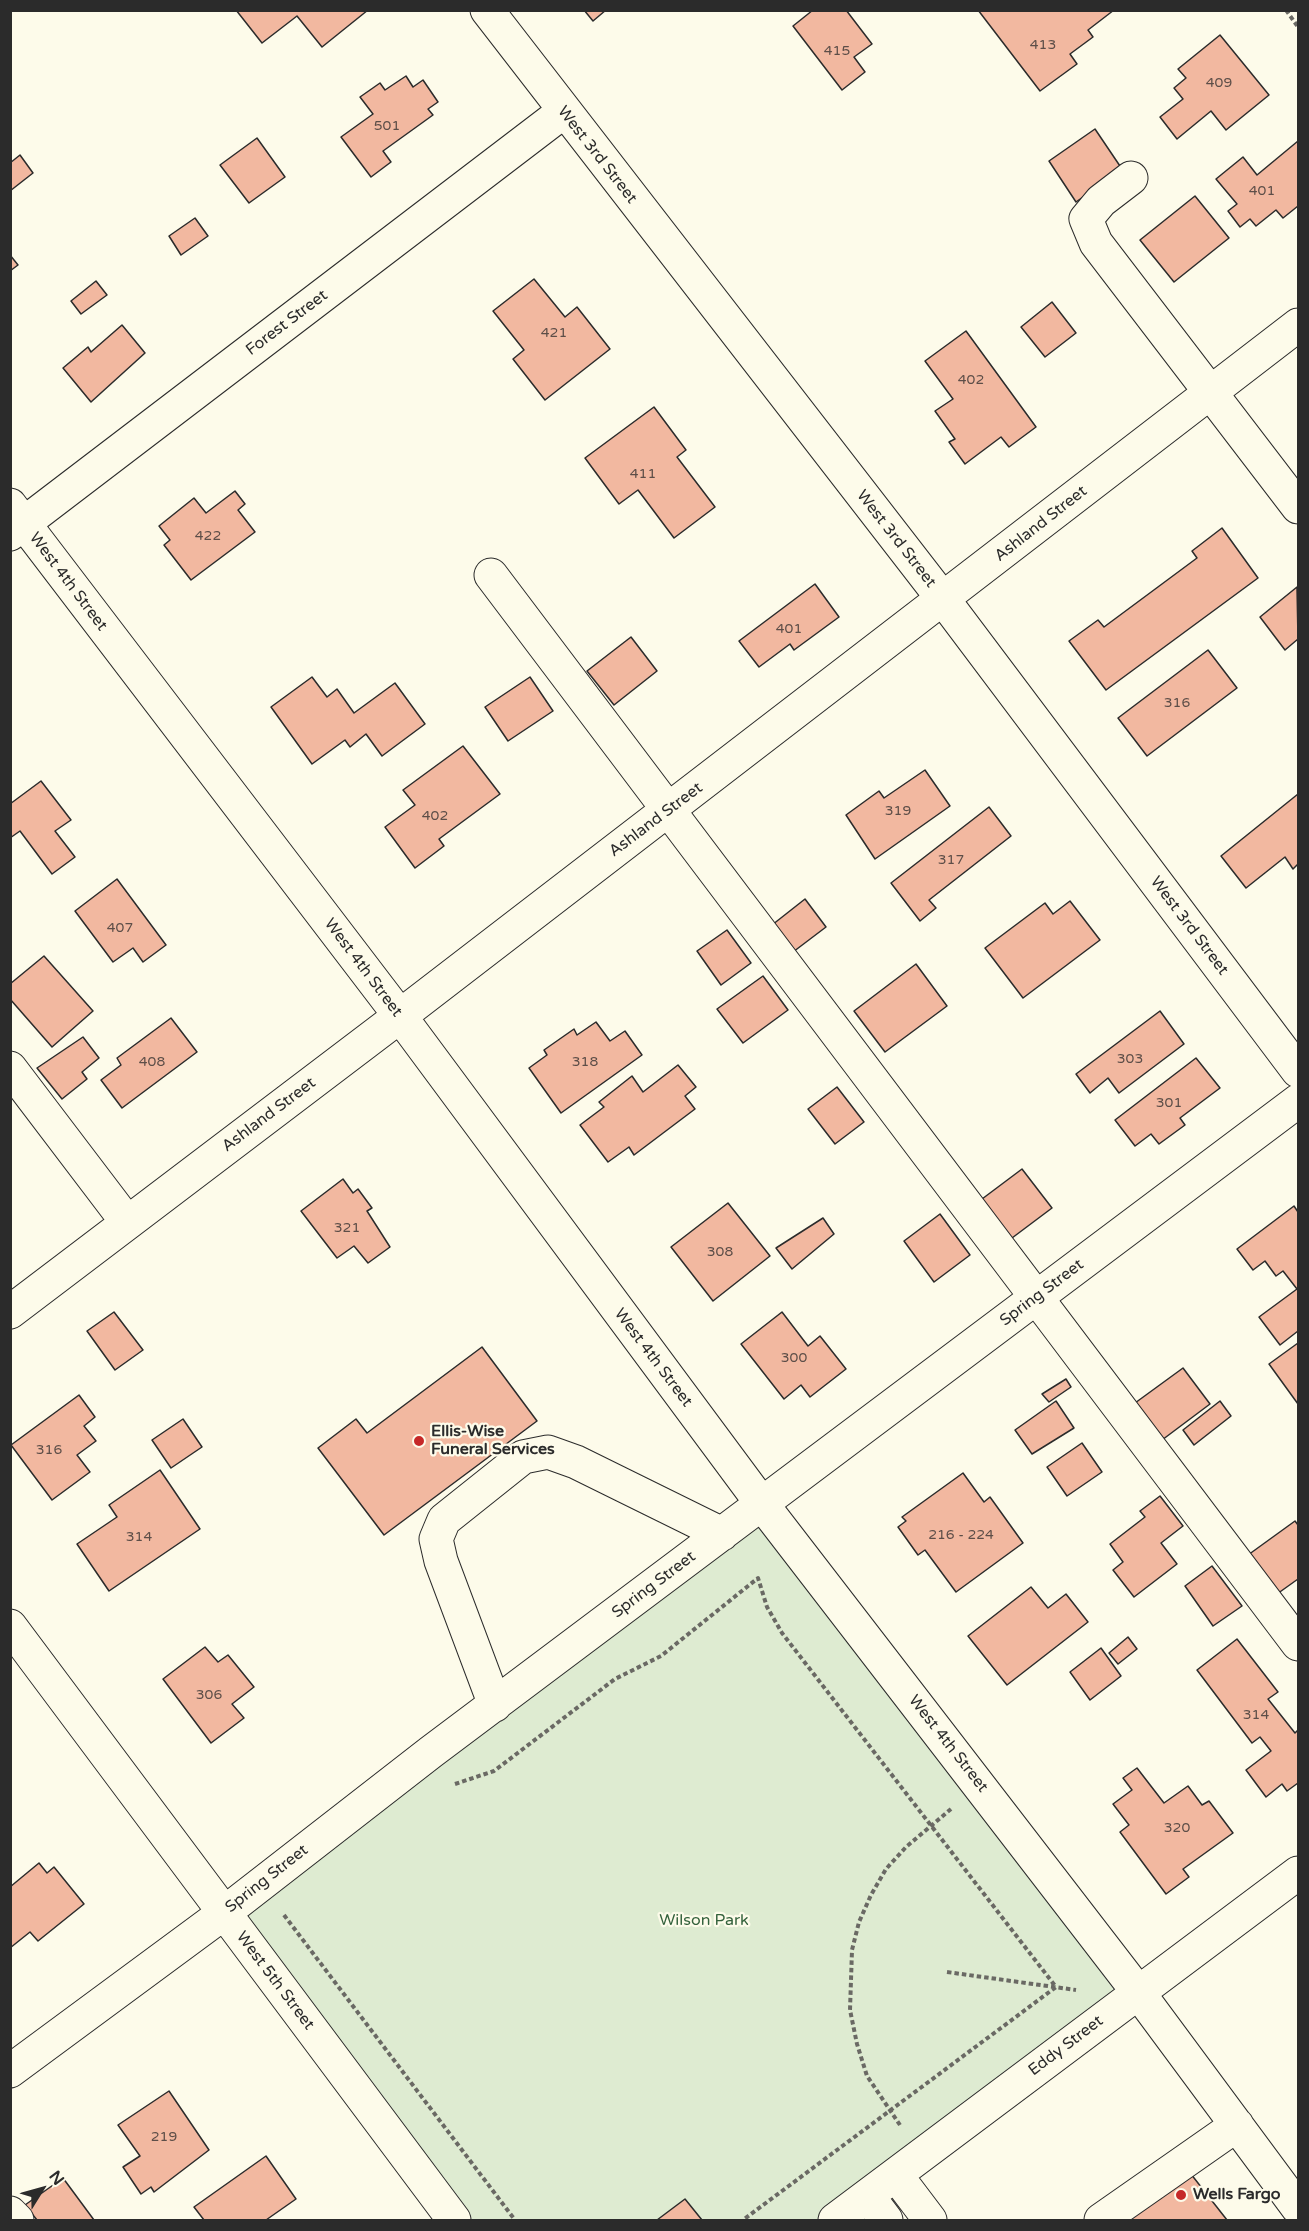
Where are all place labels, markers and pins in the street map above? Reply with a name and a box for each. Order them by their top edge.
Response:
place label: Ellis-Wise Funeral Services [431,1422,555,1460]
marker: Ellis-Wise Funeral Services [412,1434,426,1448]
place label: Wells Fargo [1193,2185,1281,2205]
marker: Wells Fargo [1174,2188,1188,2202]

